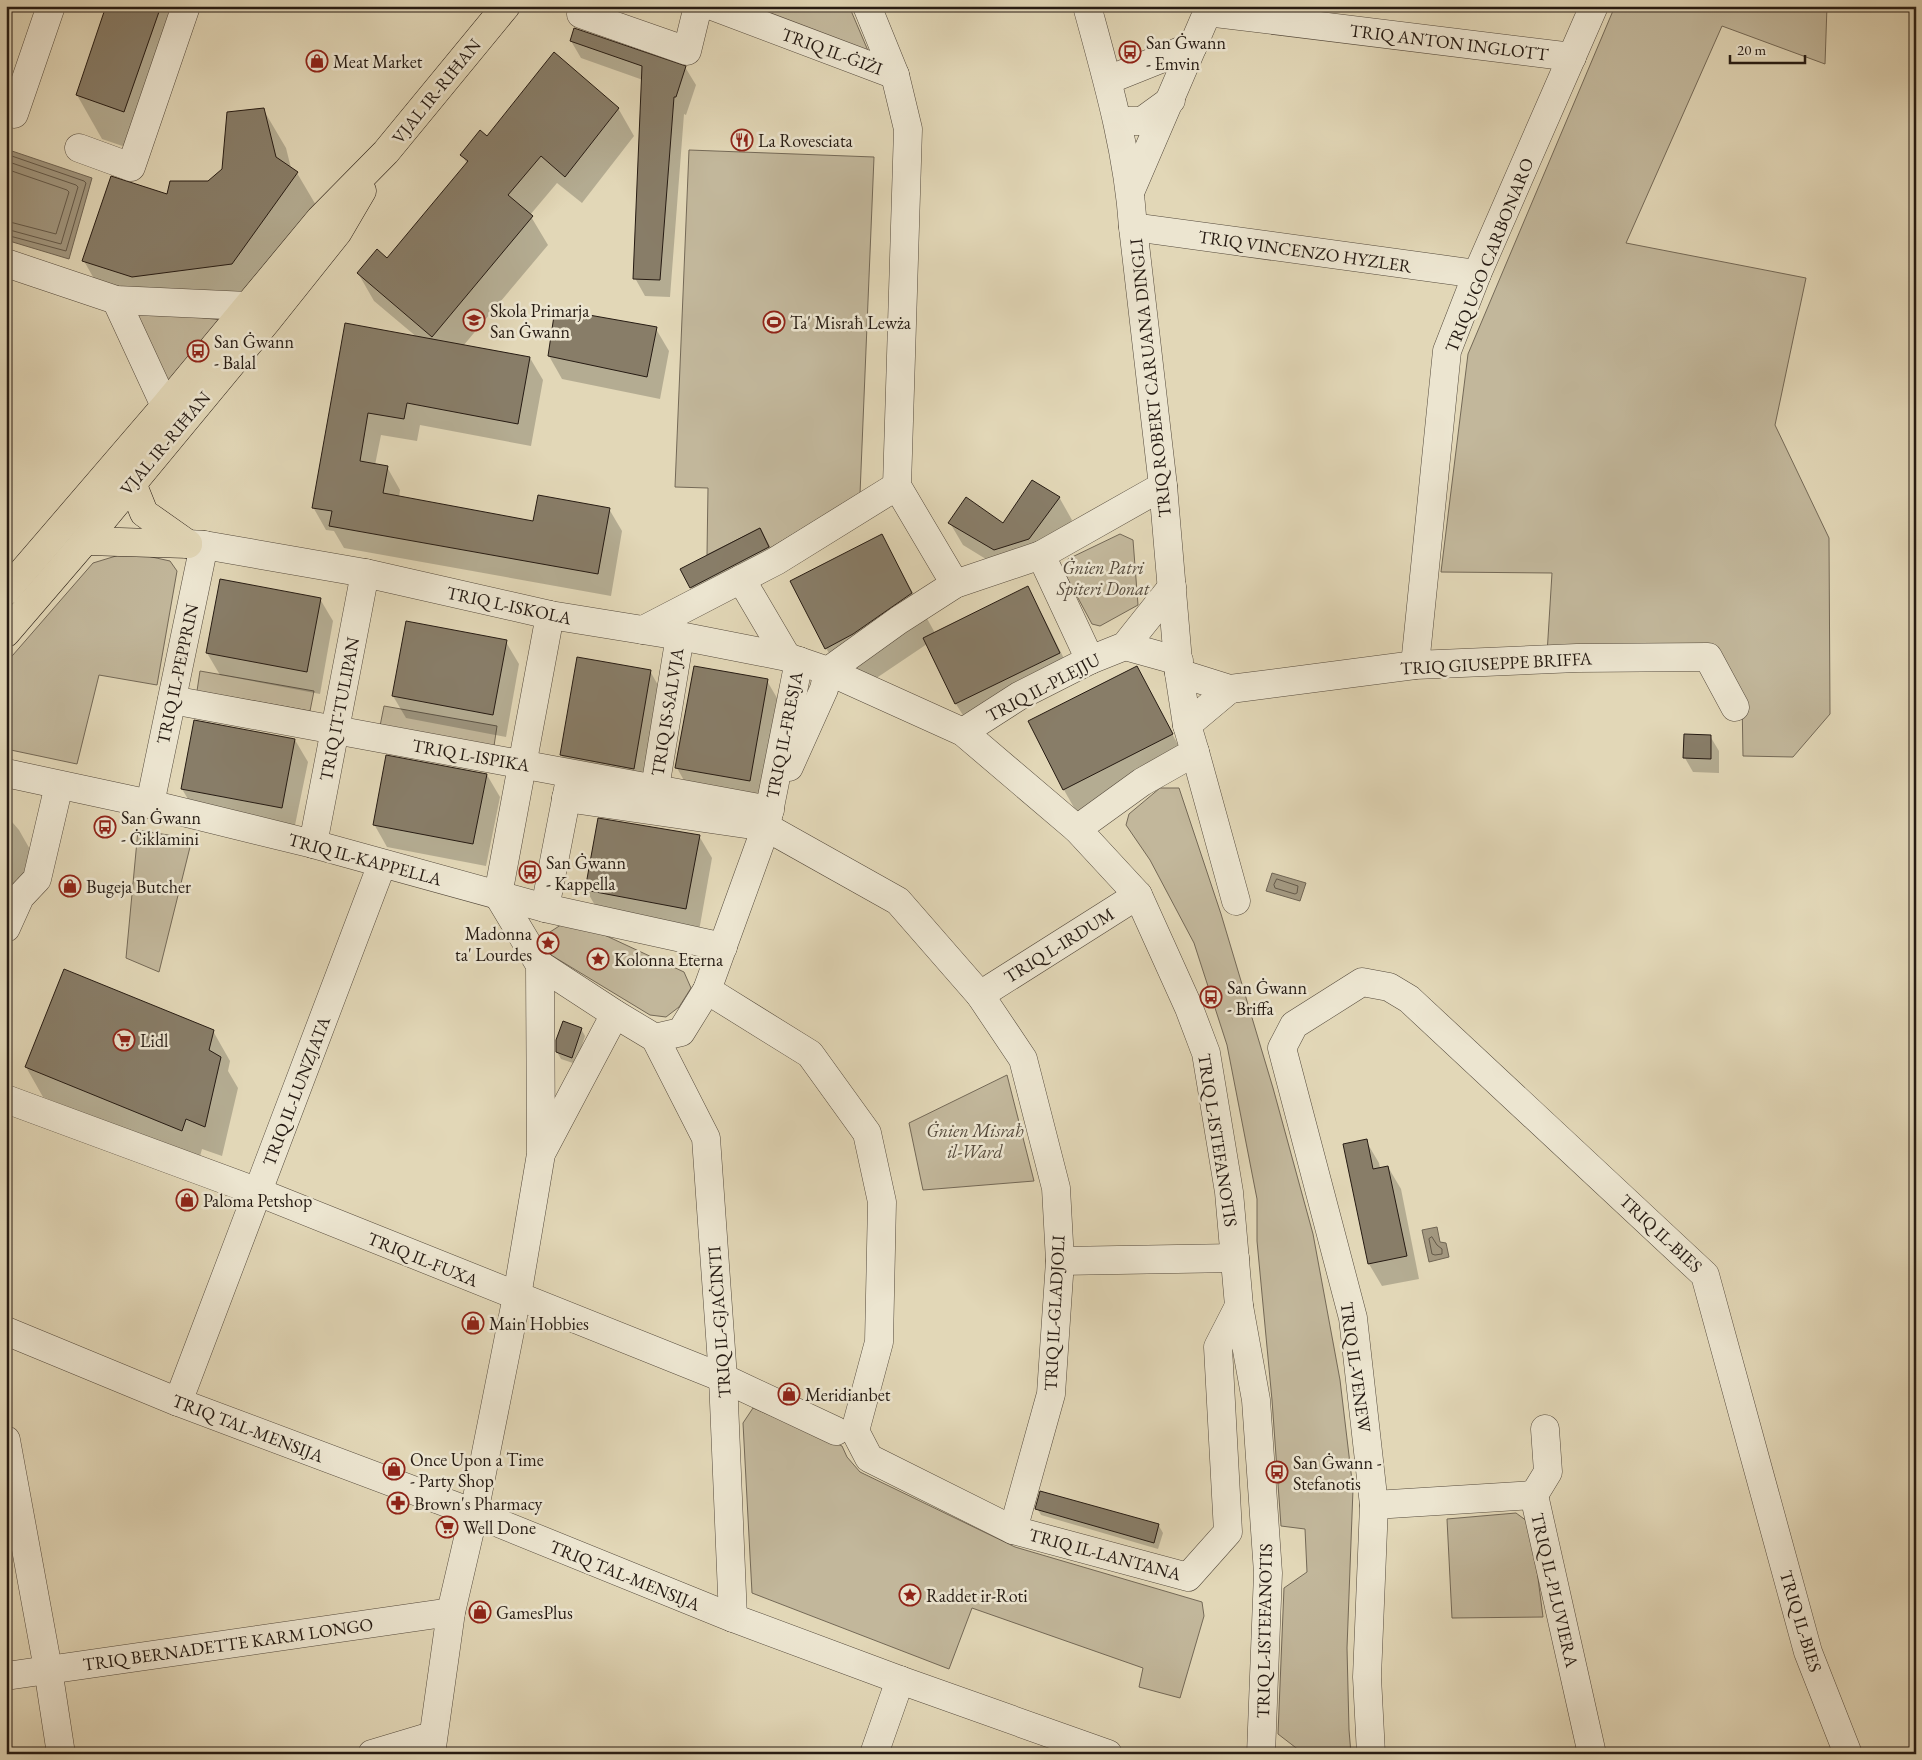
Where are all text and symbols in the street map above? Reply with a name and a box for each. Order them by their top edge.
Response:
street label: TRIQ ANTON INGLOTT [1348,18,1551,66]
street label: TRIQ IL-ĠIŻI [778,22,886,80]
place label: San Ġwann - Emvin [1146,31,1227,75]
scale bar [1730,32,1804,64]
street label: VJAL IR-RIĦAN [386,33,486,148]
bus stop icon: San Ġwann - Emvin [1118,40,1142,64]
text: 20 m [1737,40,1766,59]
shop icon: Meat Market [305,49,329,73]
place label: Meat Market [333,50,423,73]
restaurant icon: La Rovesciata [730,128,754,152]
place label: La Rovesciata [758,129,854,152]
street label: TRIQ UGO CARBONARO [1439,154,1539,356]
street label: TRIQ VINCENZO HYZLER [1197,225,1413,277]
street label: TRIQ ROBERT CARUANA DINGLI [1124,237,1176,519]
place label: Skola Primarja San Ġwann [490,299,590,343]
school or university icon: Skola Primarja San Ġwann [462,308,486,332]
sports icon: Ta' Misraħ Lewża [762,310,786,334]
place label: Ta' Misraħ Lewża [790,311,912,334]
place label: San Ġwann - Balal [214,330,295,374]
bus stop icon: San Ġwann - Balal [186,339,210,363]
street label: VJAL IR-RIĦAN [115,386,216,500]
park label: Ġnien Patri Spiteri Donat [1056,556,1150,601]
street label: TRIQ L-ISKOLA [444,581,574,630]
street label: TRIQ IL-PEPPRIN [151,601,203,746]
street label: TRIQ IT-TULIPAN [314,634,364,783]
street label: TRIQ IS-SALVJA [645,646,689,778]
street label: TRIQ GIUSEPPE BRIFFA [1399,646,1593,680]
street label: TRIQ IL-PLEJJU [982,647,1105,727]
street label: TRIQ IL-FRESJA [760,669,808,801]
street label: TRIQ L-ISPIKA [410,733,532,777]
place label: San Ġwann - Ċiklamini [121,806,202,850]
bus stop icon: San Ġwann - Ċiklamini [93,815,117,839]
street label: TRIQ IL-KAPPELLA [286,827,445,891]
place label: San Ġwann - Kappella [546,851,627,895]
bus stop icon: San Ġwann - Kappella [518,860,542,884]
shop icon: Bugeja Butcher [58,874,82,898]
place label: Bugeja Butcher [86,875,191,898]
street label: TRIQ L-IRDUM [1000,902,1118,988]
place label: Madonna ta' Lourdes [455,922,533,966]
place icon: Madonna ta' Lourdes [536,931,560,955]
place icon: Kolonna Eterna [586,947,610,971]
place label: Kolonna Eterna [614,948,724,971]
place label: San Ġwann - Briffa [1227,976,1308,1020]
bus stop icon: San Ġwann - Briffa [1199,985,1223,1009]
street label: TRIQ IL-LUNZJATA [257,1012,335,1169]
supermarket icon: Lidl [112,1028,136,1052]
place label: Lidl [140,1029,168,1052]
street label: TRIQ L-ISTEFANOTIS [1193,1052,1243,1228]
park label: Ġnien Misraħ il-Ward [926,1119,1024,1163]
shop icon: Paloma Petshop [175,1188,199,1212]
place label: Paloma Petshop [203,1189,312,1212]
street label: TRIQ IL-BIES [1615,1189,1707,1277]
street label: TRIQ IL-FUXA [364,1226,482,1292]
street label: TRIQ IL-GLADJOLI [1038,1234,1070,1392]
street label: TRIQ IL-GJAĊINTI [702,1245,736,1399]
street label: TRIQ IL-VENEW [1335,1300,1377,1434]
shop icon: Main Hobbies [461,1311,485,1335]
place label: Main Hobbies [489,1312,589,1335]
shop icon: Meridianbet [777,1382,801,1406]
place label: Meridianbet [805,1383,891,1406]
street label: TRIQ TAL-MENSIJA [169,1389,328,1468]
place label: Once Upon a Time - Party Shop [410,1448,544,1492]
place label: San Ġwann - Stefanotis [1293,1451,1382,1495]
shop icon: Once Upon a Time - Party Shop [382,1457,406,1481]
bus stop icon: San Ġwann - Stefanotis [1265,1460,1289,1484]
pharmacy icon: Brown's Pharmacy [386,1491,410,1515]
place label: Brown's Pharmacy [414,1492,543,1515]
street label: TRIQ IL-PLUVIERA [1526,1510,1584,1670]
supermarket icon: Well Done [435,1515,459,1539]
place label: Well Done [463,1516,536,1539]
street label: TRIQ IL-LANTANA [1026,1523,1184,1586]
street label: TRIQ TAL-MENSIJA [546,1534,704,1616]
street label: TRIQ L-ISTEFANOTIS [1251,1543,1277,1719]
street label: TRIQ IL-BIES [1775,1567,1827,1675]
place icon: Raddet ir-Roti [898,1583,922,1607]
place label: Raddet ir-Roti [926,1584,1028,1607]
shop icon: GamesPlus [468,1600,492,1624]
place label: GamesPlus [496,1601,573,1624]
street label: TRIQ BERNADETTE KARM LONGO [81,1612,375,1676]

